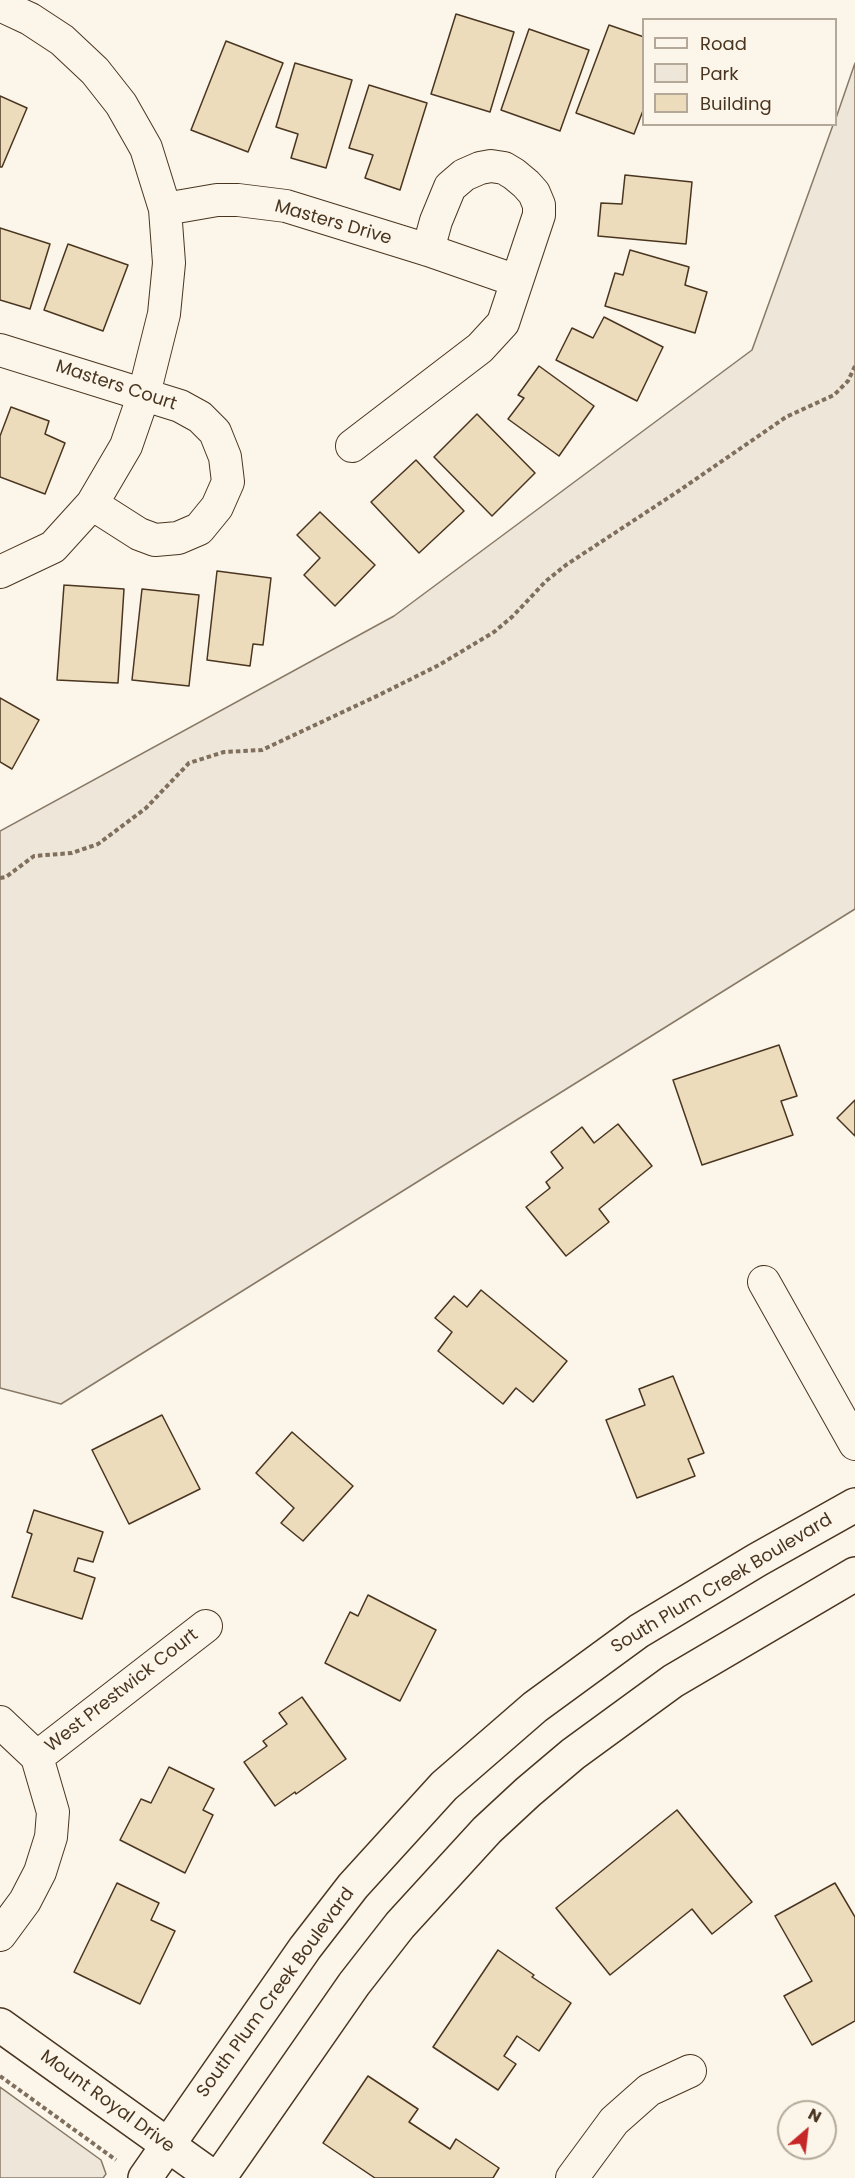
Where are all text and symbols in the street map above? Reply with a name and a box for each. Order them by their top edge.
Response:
legend [642,18,837,126]
text: Road [700,31,747,56]
text: Park [700,61,739,86]
text: Building [700,91,772,116]
street label: Masters Drive [272,196,394,250]
street label: Masters Court [53,356,179,416]
street label: South Plum Creek Boulevard [608,1509,836,1659]
street label: West Prestwick Court [41,1625,203,1757]
street label: South Plum Creek Boulevard [193,1884,359,2102]
street label: Mount Royal Drive [36,2046,178,2158]
north arrow [777,2100,837,2160]
text: N [804,2102,825,2128]

